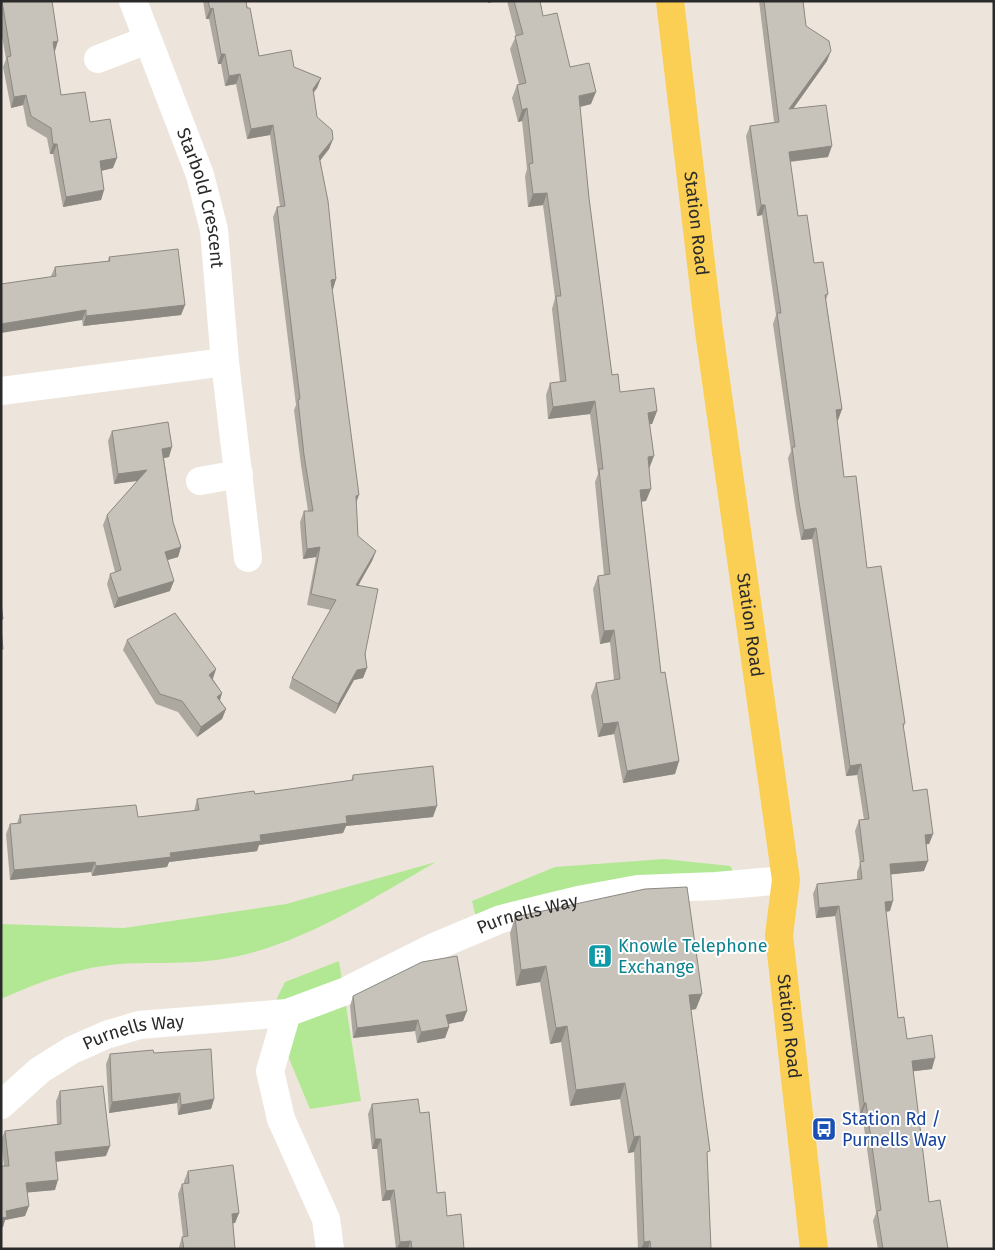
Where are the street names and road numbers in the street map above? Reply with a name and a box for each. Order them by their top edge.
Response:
street label: Starbold Crescent [172,125,228,269]
street label: Station Road [679,170,713,277]
street label: Station Road [732,571,768,678]
street label: Purnells Way [473,889,580,939]
street label: Station Road [772,973,806,1080]
street label: Purnells Way [79,1010,185,1055]

